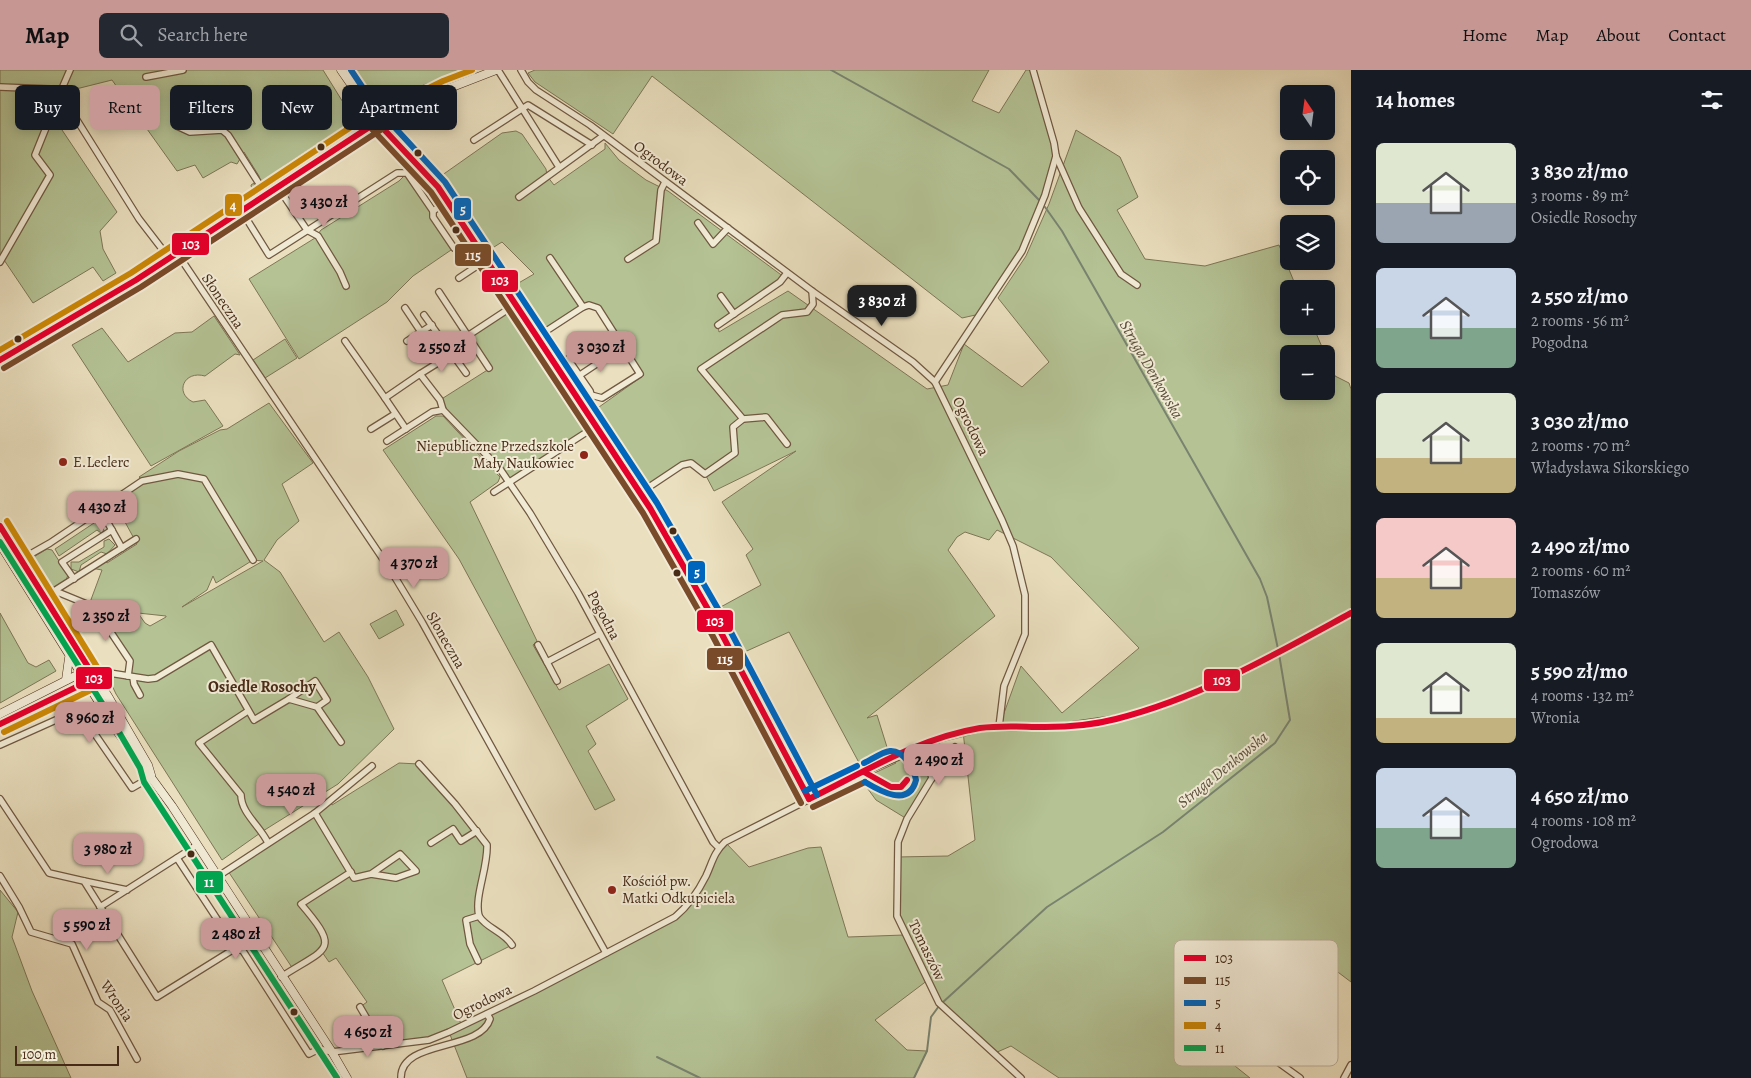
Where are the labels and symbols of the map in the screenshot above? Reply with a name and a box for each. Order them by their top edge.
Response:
north arrow [1280,85,1335,140]
street label: Ogrodowa [630,136,692,190]
unlabelled marker [316,142,326,152]
unlabelled marker [413,148,423,158]
pin: 3 430 zł [272,186,376,228]
line badge: 4 [224,193,243,217]
text: 4 [230,196,237,215]
line badge: 5 [453,197,472,221]
text: 5 [460,200,466,219]
unlabelled marker [451,225,461,235]
line badge: 103 [171,232,210,256]
text: 103 [182,235,200,254]
line badge: 115 [454,243,492,267]
text: 115 [465,246,481,265]
street label: Słoneczna [197,269,249,333]
line badge: 103 [481,269,519,293]
text: 103 [491,271,509,290]
pin: 3 830 zł [830,284,934,327]
water label: Struga Denkowska [1114,316,1189,423]
pin: 2 550 zł [390,330,494,373]
pin: 3 030 zł [549,330,653,373]
unlabelled marker [13,334,23,344]
street label: Ogrodowa [948,393,994,459]
place label: Niepubliczne Przedszkole Mały Naukowiec [416,436,574,473]
marker: Niepubliczne Przedszkole Mały Naukowiec [578,449,590,461]
place label: E.Leclerc [73,452,129,472]
marker: E.Leclerc [57,456,69,468]
pin: 4 430 zł [50,490,154,533]
unlabelled marker [668,526,678,536]
pin: 4 370 zł [362,546,466,589]
line badge: 5 [687,560,706,584]
text: 5 [694,563,700,582]
unlabelled marker [672,568,682,578]
street label: Pogodna [583,587,625,643]
pin: 2 350 zł [54,600,158,642]
street label: Słoneczna [422,608,470,672]
line badge: 103 [696,609,734,633]
text: 103 [706,612,724,631]
line badge: 115 [706,647,744,671]
text: 115 [717,650,733,669]
line badge: 103 [75,666,113,690]
line badge: 103 [1203,668,1241,692]
text: 103 [85,669,103,688]
text: 103 [1213,671,1231,690]
district label: Osiedle Rosochy [208,676,317,698]
pin: 8 960 zł [38,702,142,744]
water label: Struga Denkowska [1173,726,1273,813]
pin: 2 490 zł [887,744,991,786]
pin: 4 540 zł [239,774,343,816]
pin: 3 980 zł [56,832,160,875]
unlabelled marker [186,849,196,859]
line badge: 11 [195,870,224,894]
place label: Kościół pw. Matki Odkupiciela [622,871,735,908]
text: 11 [204,873,214,892]
marker: Kościół pw. Matki Odkupiciela [606,884,618,896]
pin: 5 590 zł [35,908,139,951]
street label: Tomaszów [904,916,950,984]
pin: 2 480 zł [184,918,288,960]
legend [1174,940,1338,1066]
text: 103 [1215,949,1233,968]
text: 115 [1215,971,1231,990]
street label: Wronia [95,976,138,1026]
street label: Ogrodowa [449,979,515,1025]
text: 5 [1215,994,1221,1013]
unlabelled marker [289,1007,299,1017]
pin: 4 650 zł [316,1016,420,1058]
text: 4 [1215,1016,1221,1035]
text: 11 [1215,1039,1225,1058]
scale bar [15,1043,119,1066]

